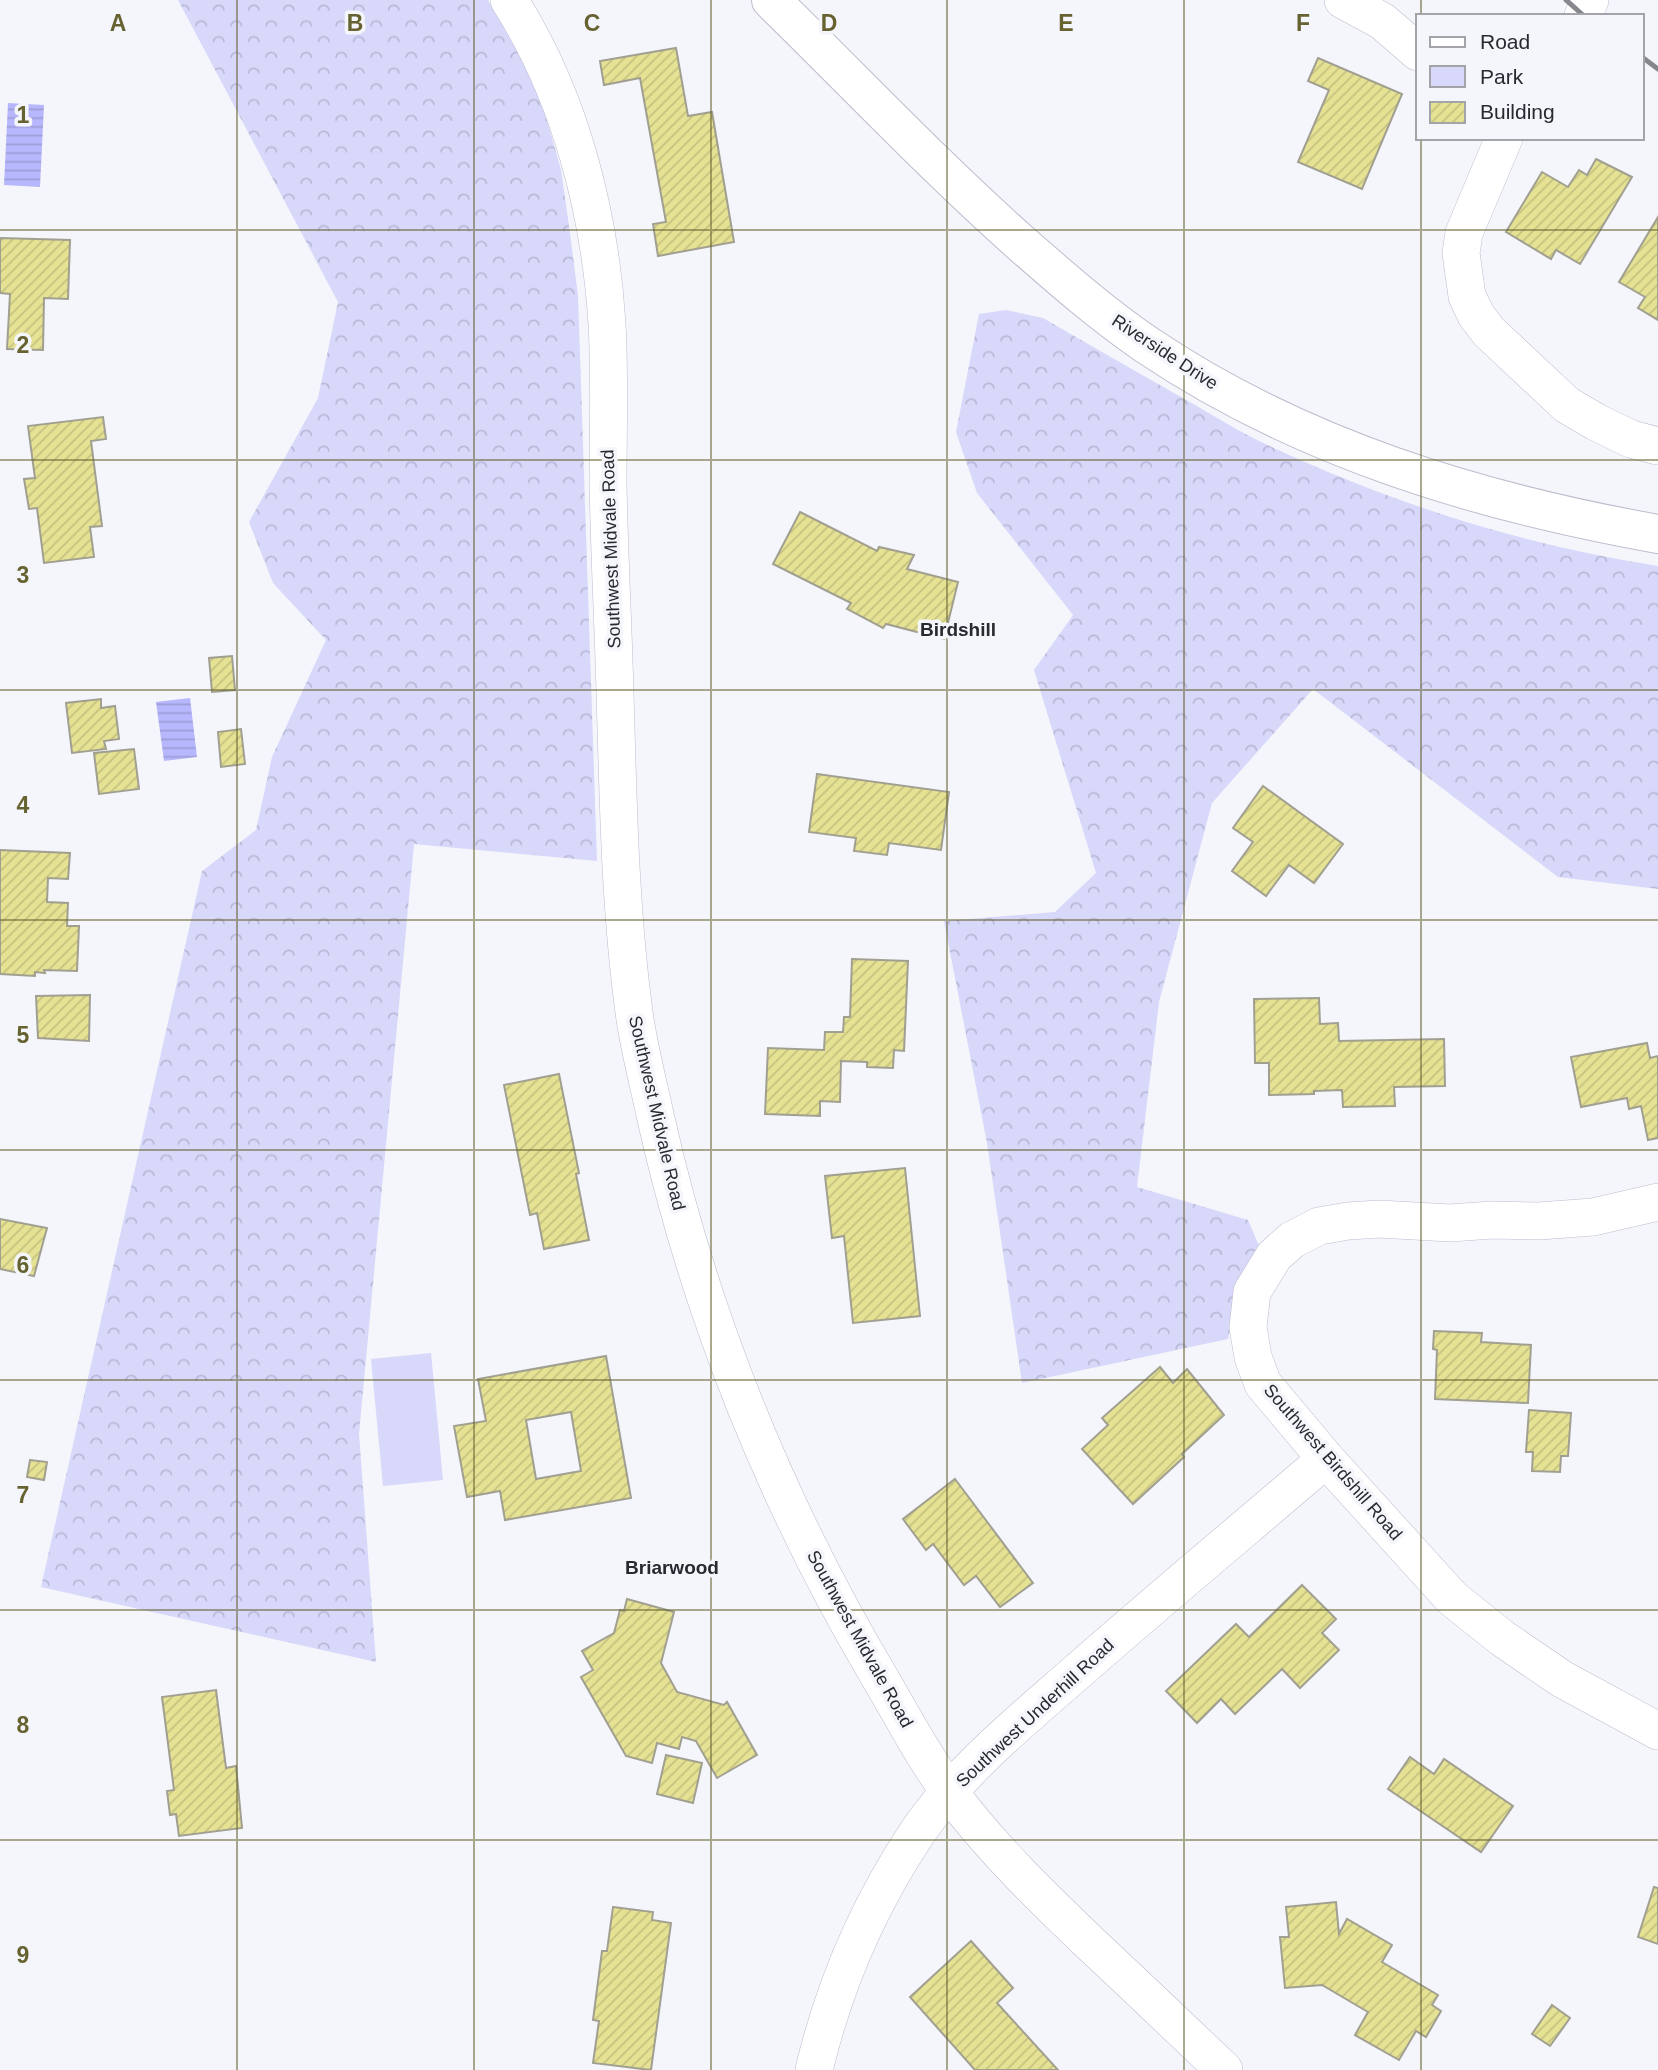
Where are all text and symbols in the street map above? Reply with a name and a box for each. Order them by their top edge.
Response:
text: A [110,10,126,36]
text: B [347,10,363,36]
text: C [584,10,600,36]
text: D [821,10,837,36]
text: E [1058,10,1074,36]
text: F [1296,10,1310,36]
legend [1416,14,1644,140]
text: Road [1480,30,1530,53]
text: Park [1480,65,1524,88]
text: Building [1480,100,1555,123]
text: 1 [17,102,30,128]
street label: Riverside Drive [1108,310,1222,394]
text: 2 [17,332,29,358]
street label: Southwest Midvale Road [598,449,624,649]
text: 3 [17,562,29,588]
district label: Birdshill [920,619,996,640]
text: 4 [17,792,30,818]
street label: Southwest Midvale Road [625,1014,689,1212]
text: 5 [17,1022,30,1048]
text: 6 [17,1252,29,1278]
street label: Southwest Birdshill Road [1260,1380,1406,1544]
text: 7 [17,1482,29,1508]
street label: Southwest Midvale Road [803,1547,917,1731]
district label: Briarwood [625,1557,719,1578]
street label: Southwest Underhill Road [952,1635,1118,1791]
text: 8 [17,1712,30,1738]
text: 9 [17,1942,29,1968]

